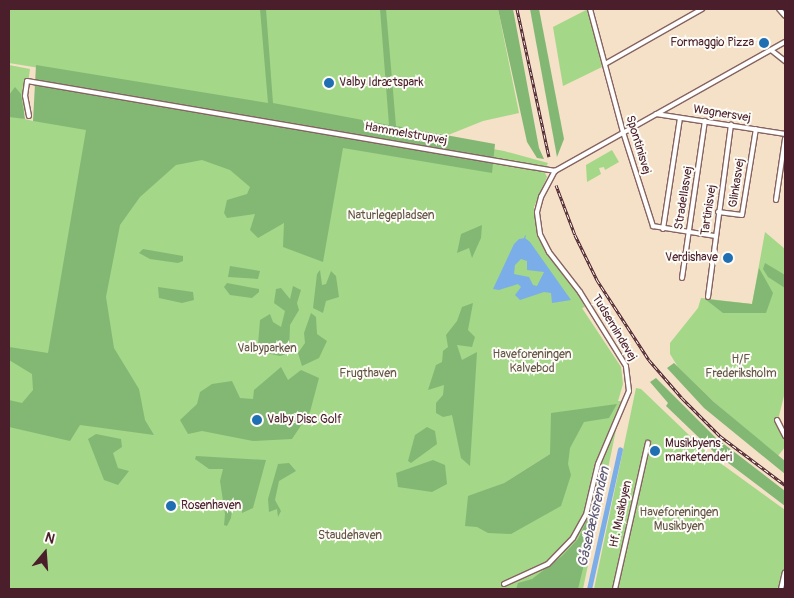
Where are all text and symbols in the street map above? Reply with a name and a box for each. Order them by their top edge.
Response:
place label: Formaggio Pizza [670,36,754,50]
marker: Formaggio Pizza [758,37,770,49]
place label: Valby Idrætspark [339,76,423,90]
marker: Valby Idrætspark [323,77,335,89]
street label: Wagnersvej [692,102,752,126]
street label: Spontinisvej [622,114,654,176]
street label: Hammelstrupvej [364,120,448,148]
street label: Glinkasvej [726,157,748,209]
street label: Stradellasvej [672,165,696,231]
street label: Tartinisvej [698,184,720,236]
park label: Naturlegepladsen [347,209,435,223]
place label: Verdishave [665,251,718,265]
marker: Verdishave [722,252,734,264]
street label: Tudsemindevej [589,292,639,364]
park label: Valbyparken [237,342,297,356]
park label: Haveforeningen Kalvebod [493,348,571,376]
park label: H/F Frederiksholm [705,353,777,381]
park label: Frugthaven [339,367,397,381]
place label: Valby Disc Golf [267,413,342,427]
marker: Valby Disc Golf [251,414,263,426]
place label: Musikbyens marketenderi [665,437,732,465]
marker: Musikbyens marketenderi [649,445,661,457]
water label: Gåsebæksrenden [574,465,614,569]
street label: Hf. Musikbyen [607,479,635,549]
place label: Rosenhaven [181,499,241,513]
marker: Rosenhaven [165,500,177,512]
park label: Haveforeningen Musikbyen [640,506,718,534]
north arrow [20,528,70,578]
text: N [43,529,57,548]
park label: Staudehaven [318,529,382,543]

